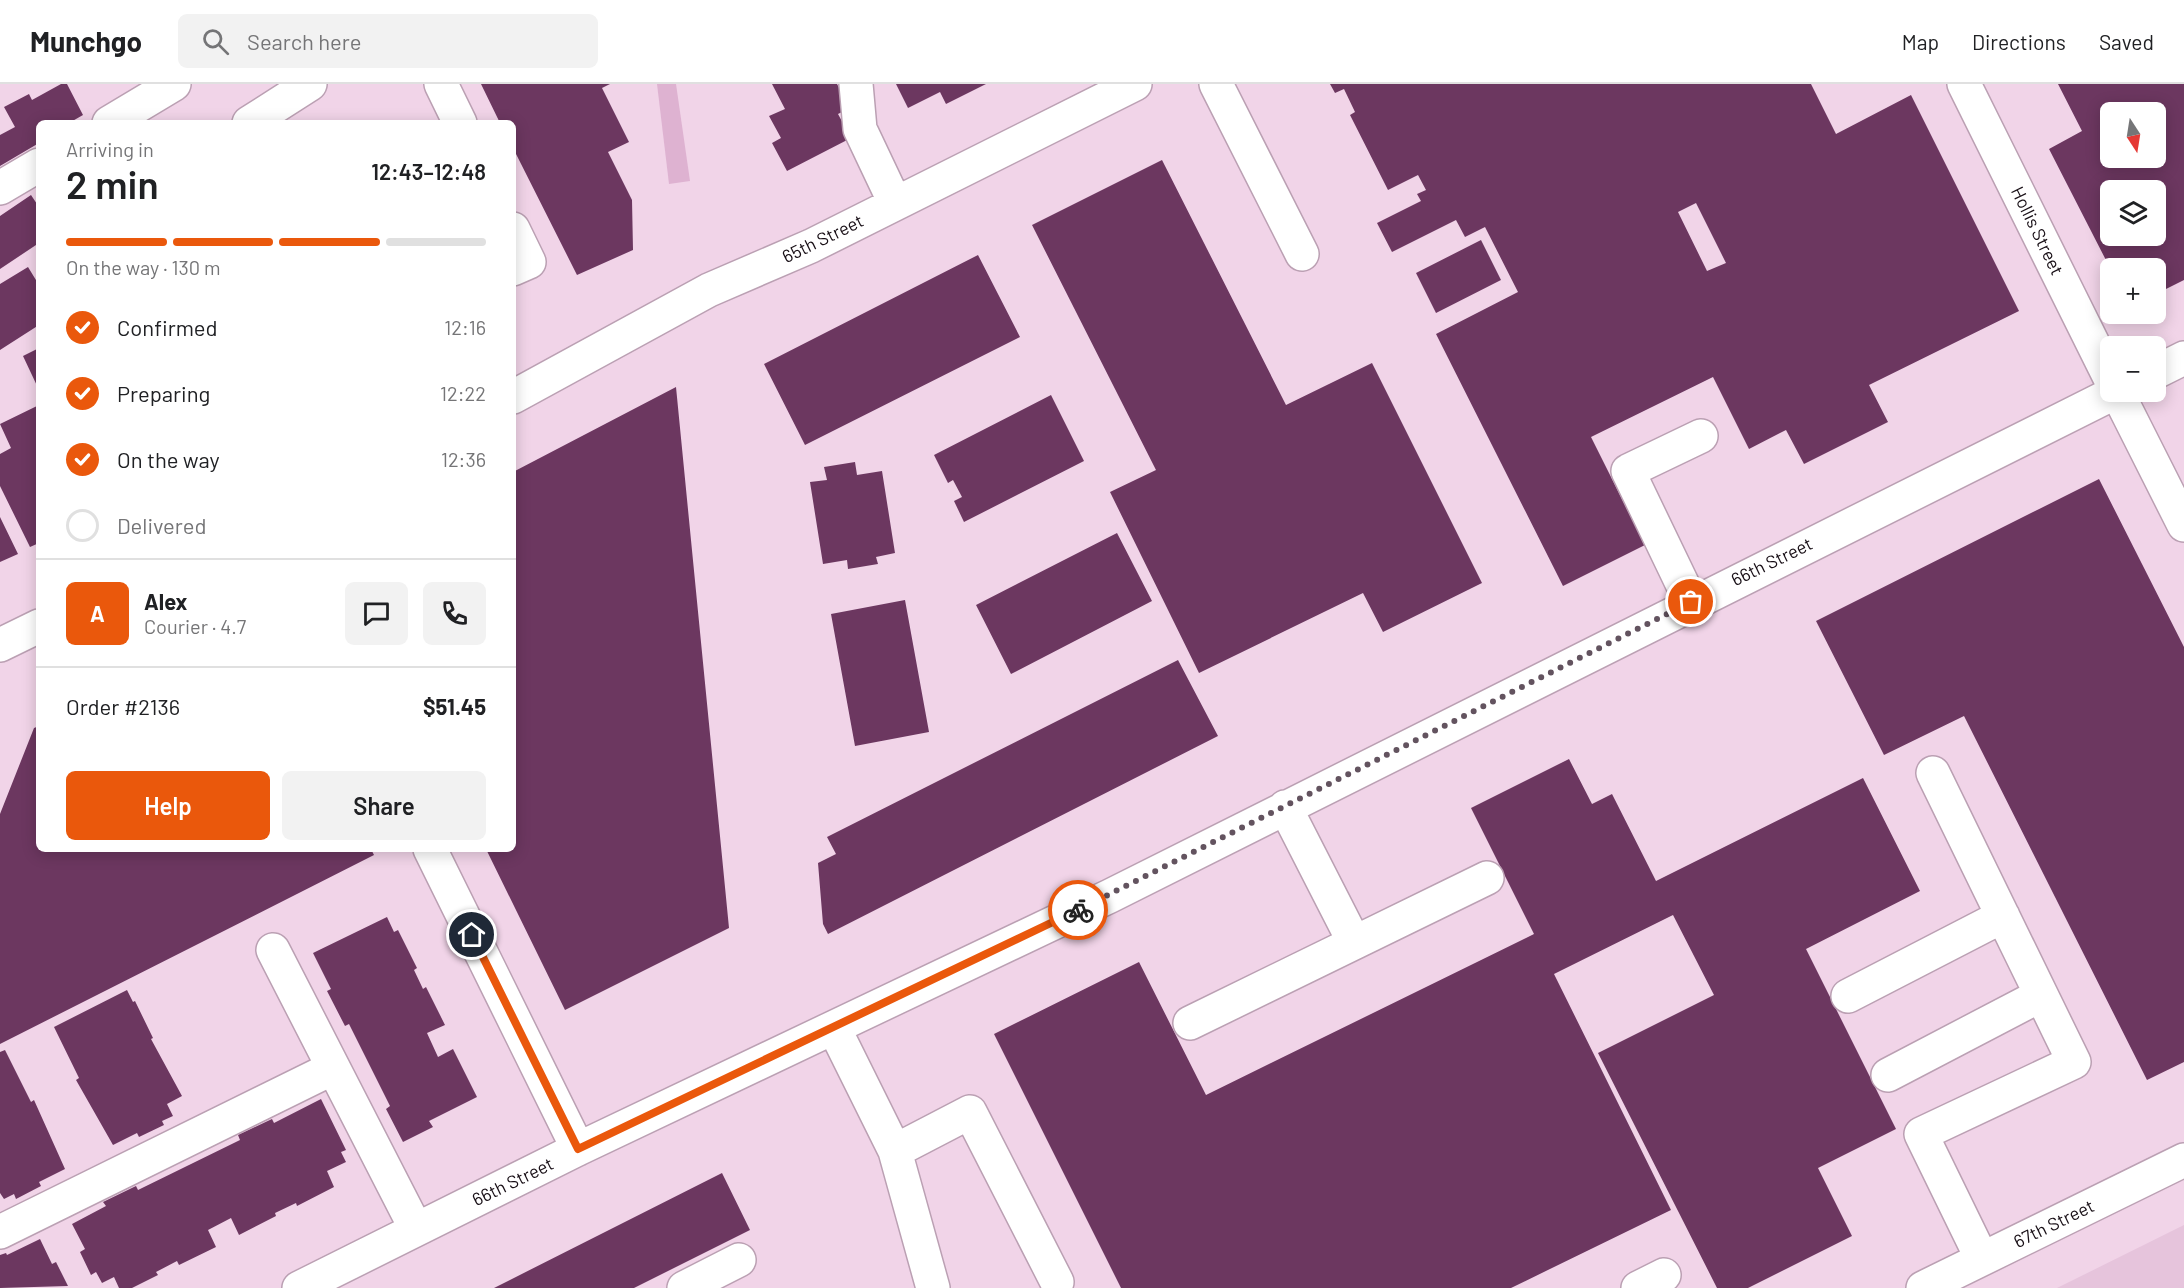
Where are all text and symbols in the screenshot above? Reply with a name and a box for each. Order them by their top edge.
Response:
search box [178,14,598,68]
text: Munchgo [30,24,142,58]
icon: search [199,25,232,58]
text: Search here [247,28,361,54]
text: Map [1902,29,1939,54]
text: Directions [1972,29,2066,54]
text: Saved [2099,29,2154,54]
north arrow [2100,102,2166,168]
map controls [2100,102,2166,402]
text: Arriving in [66,137,154,161]
text: 12:43–12:48 [371,158,486,184]
text: 2 min [66,160,159,207]
button: layers [2100,180,2166,246]
street label: Hollis Street [2007,183,2069,278]
street label: 65th Street [778,209,867,267]
text: On the way · 130 m [66,255,221,279]
button: + [2100,258,2166,324]
icon: check [66,311,99,344]
text: Confirmed [117,314,217,340]
text: 12:16 [444,315,486,339]
button: − [2100,336,2166,402]
icon: check [66,377,99,410]
text: Preparing [117,380,210,406]
text: 12:22 [440,381,486,405]
icon: check [66,443,99,476]
text: On the way [117,446,220,472]
text: 12:36 [441,447,486,471]
text: Delivered [117,512,206,538]
street label: 66th Street [1727,532,1816,590]
pin [1665,576,1716,627]
button: chat [345,582,408,645]
button: phone [423,582,486,645]
icon: bag [1674,585,1707,618]
text: Alex [144,588,187,614]
text: A [90,600,105,626]
text: Courier · 4.7 [144,614,246,638]
text: Order #2136 [66,693,180,719]
text: $51.45 [423,693,486,719]
button: Help [66,771,270,840]
button: Share [282,771,486,840]
courier [1048,880,1108,940]
icon: bike [1062,894,1095,927]
pin [446,909,497,960]
icon: home [455,918,488,951]
street label: 66th Street [468,1152,557,1210]
street label: 67th Street [2010,1194,2097,1252]

